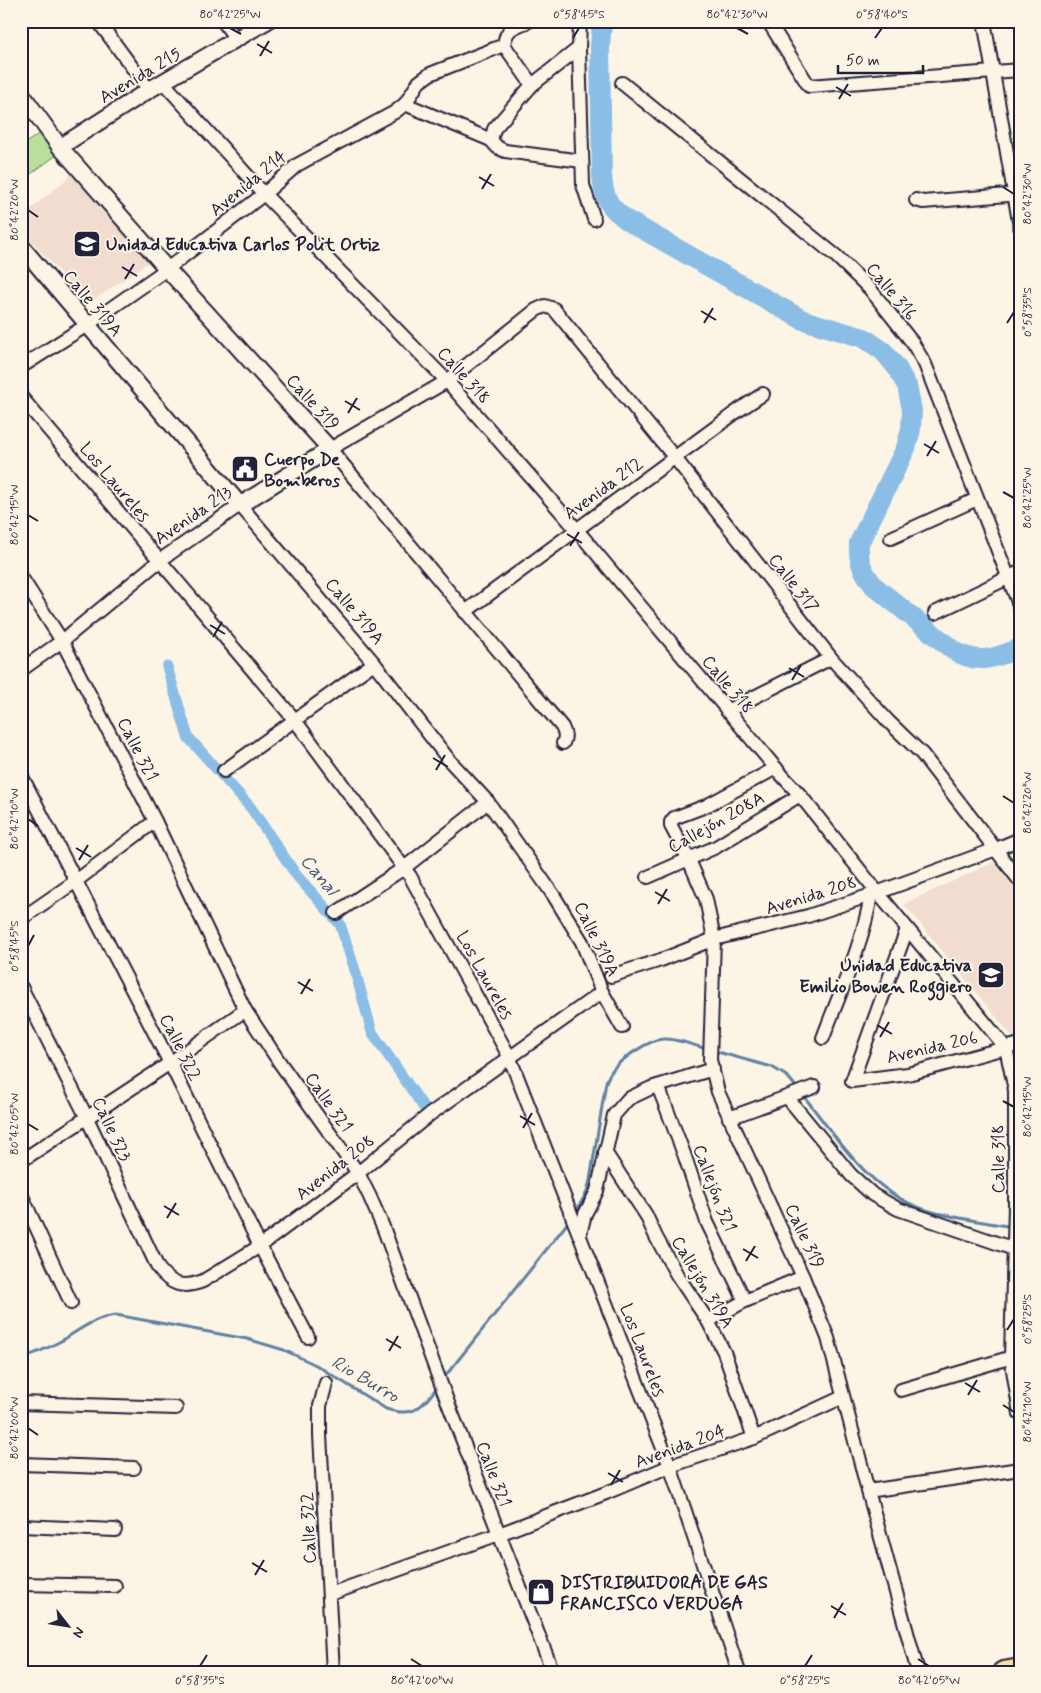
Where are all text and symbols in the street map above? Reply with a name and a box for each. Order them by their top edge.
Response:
text: 80°42'25"W [199,7,261,23]
text: 0°58'45"S [553,7,605,23]
text: 80°42'30"W [706,7,768,23]
text: 0°58'40"S [856,7,908,23]
street label: Avenida 215 [95,42,186,110]
scale bar [838,42,924,74]
text: 50 m [846,51,880,71]
street label: Avenida 214 [205,145,292,222]
text: 80°42'30"W [1020,163,1036,225]
text: 80°42'20"W [7,179,23,241]
school or university icon: Unidad Educativa Carlos Polit Ortiz [72,229,102,259]
place label: Unidad Educativa Carlos Polit Ortiz [106,233,380,257]
street label: Calle 316 [860,258,922,325]
street label: Calle 319A [57,265,127,342]
text: 0°58'35"S [1020,287,1036,337]
street label: Calle 318 [431,342,495,409]
street label: Calle 319 [280,369,344,436]
street label: Los Laureles [74,437,155,528]
place label: Cuerpo De Bomberos [264,448,340,493]
street label: Avenida 212 [559,452,648,526]
public building icon: Cuerpo De Bomberos [230,454,260,484]
text: 80°42'25"W [1020,467,1036,529]
street label: Avenida 213 [150,481,237,551]
text: 80°42'15"W [7,485,23,545]
street label: Calle 317 [762,549,824,618]
street label: Calle 319A [319,573,389,650]
street label: Calle 318 [696,650,759,719]
street label: Calle 321 [111,714,163,785]
text: 80°42'20"W [1020,772,1036,834]
street label: Callejón 208A [664,786,769,859]
text: 80°42'10"W [7,788,23,850]
water label: Canal [294,849,345,903]
street label: Avenida 208 [763,871,860,921]
street label: Calle 319A [568,898,625,981]
text: 0°58'45"S [7,920,23,972]
street label: Los Laureles [450,927,518,1024]
place label: Unidad Educativa Emilio Bowen Roggiero [799,954,973,1001]
school or university icon: Unidad Educativa Emilio Bowen Roggiero [976,960,1006,990]
street label: Calle 322 [153,1010,207,1085]
street label: Avenida 206 [884,1026,980,1070]
street label: Calle 321 [299,1068,358,1137]
text: 80°42'15"W [1020,1077,1036,1137]
text: 80°42'05"W [7,1093,23,1155]
street label: Calle 323 [86,1093,136,1166]
street label: Calle 318 [987,1124,1011,1194]
street label: Avenida 208 [291,1129,380,1206]
street label: Callejón 321 [686,1141,742,1235]
street label: Calle 319 [779,1200,830,1273]
street label: Callejón 319A [665,1232,739,1333]
text: 0°58'25"S [1020,1293,1036,1344]
street label: Los Laureles [613,1300,671,1400]
water label: Rio Burro [327,1350,404,1409]
text: 80°42'10"W [1020,1381,1036,1443]
text: 80°42'00"W [7,1397,23,1459]
street label: Avenida 204 [632,1419,729,1474]
street label: Calle 321 [470,1438,516,1510]
street label: Calle 322 [295,1491,323,1564]
place label: DISTRIBUIDORA DE GAS FRANCISCO VERDUGA [560,1571,768,1616]
shop icon: DISTRIBUIDORA DE GAS FRANCISCO VERDUGA [526,1577,556,1607]
north arrow [42,1600,92,1650]
text: N [68,1624,88,1641]
text: 0°58'35"S [175,1673,225,1689]
text: 80°42'00"W [391,1673,453,1689]
text: 0°58'25"S [780,1673,831,1689]
text: 80°42'05"W [898,1673,960,1689]

